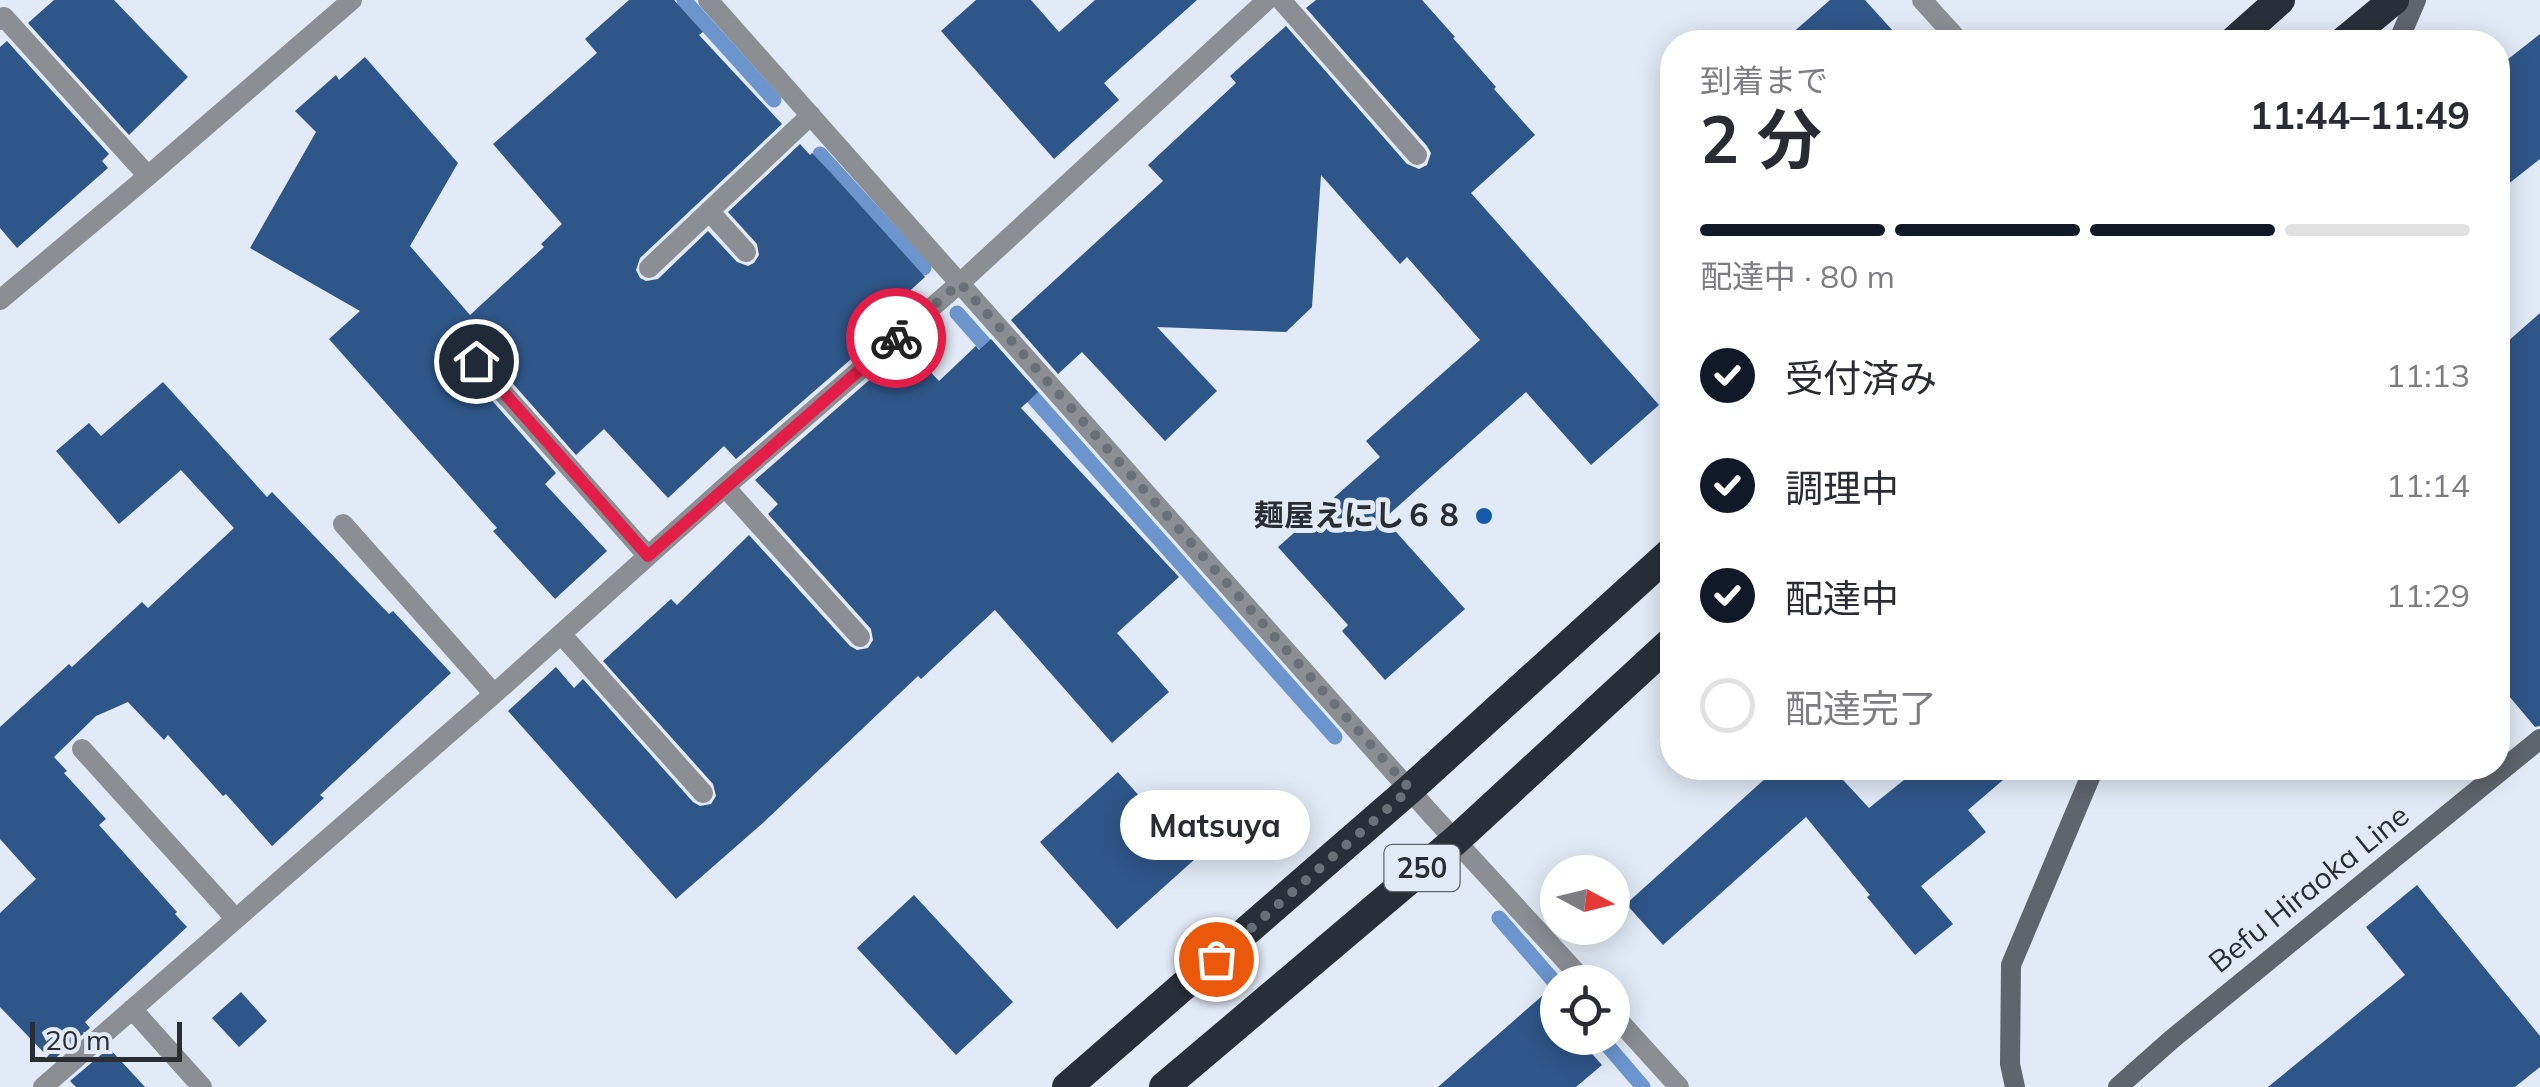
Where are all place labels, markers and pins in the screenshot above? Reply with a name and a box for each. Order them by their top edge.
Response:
pin [434,319,519,404]
place label: 麺屋えにし６８ [1254,496,1464,534]
marker: 麺屋えにし６８ [1473,505,1495,527]
callout: Matsuya [1121,789,1311,859]
pin [1174,917,1259,1002]

